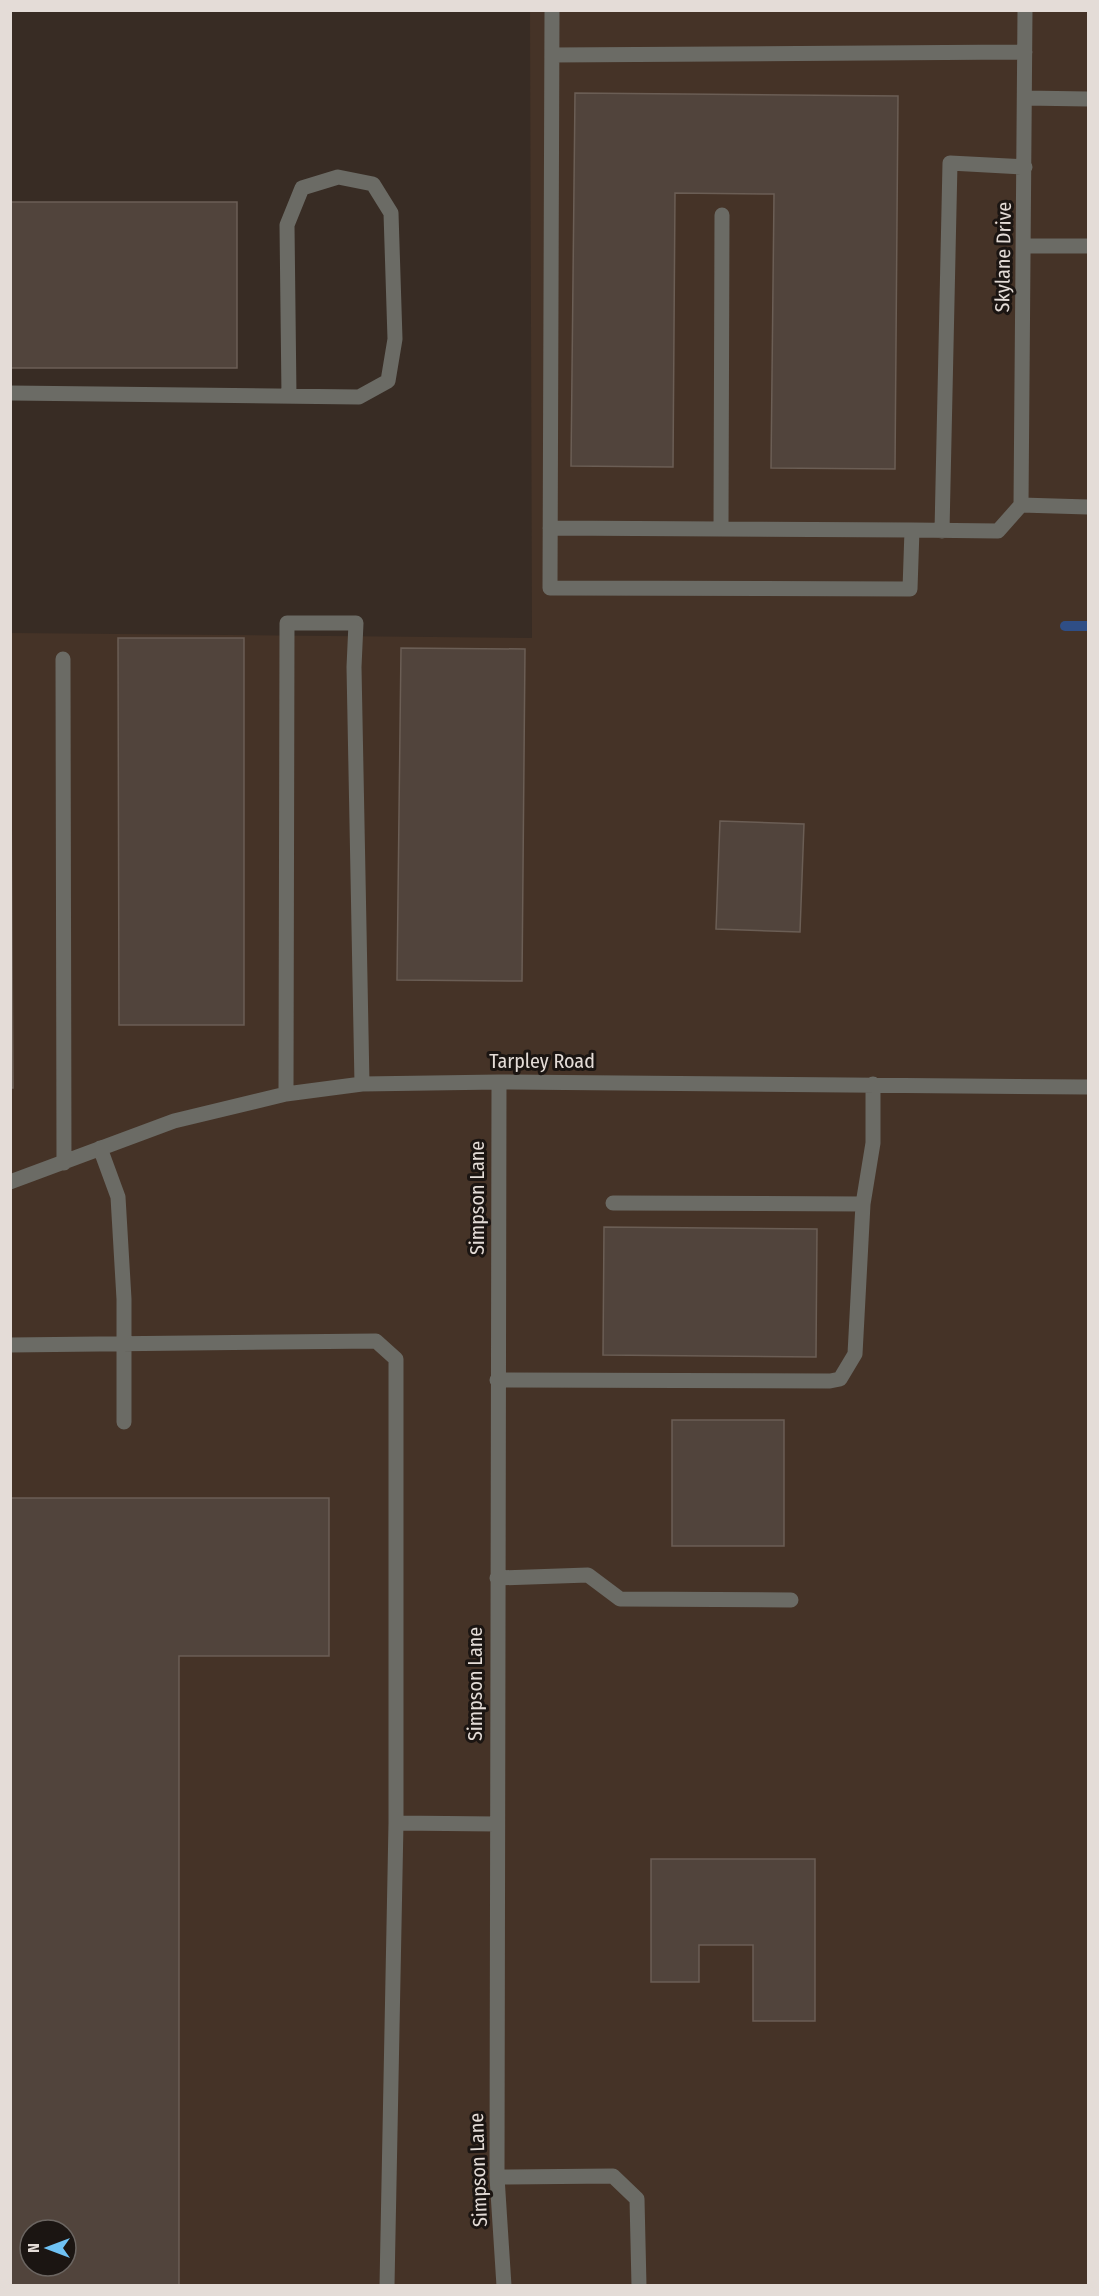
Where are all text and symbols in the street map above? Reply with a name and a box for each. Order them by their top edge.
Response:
street label: Skylane Drive [990,201,1016,313]
street label: Tarpley Road [489,1049,595,1073]
street label: Simpson Lane [465,1141,489,1255]
street label: Simpson Lane [463,1627,487,1741]
street label: Simpson Lane [464,2112,492,2228]
north arrow [18,2218,78,2278]
text: N [24,2243,43,2253]

